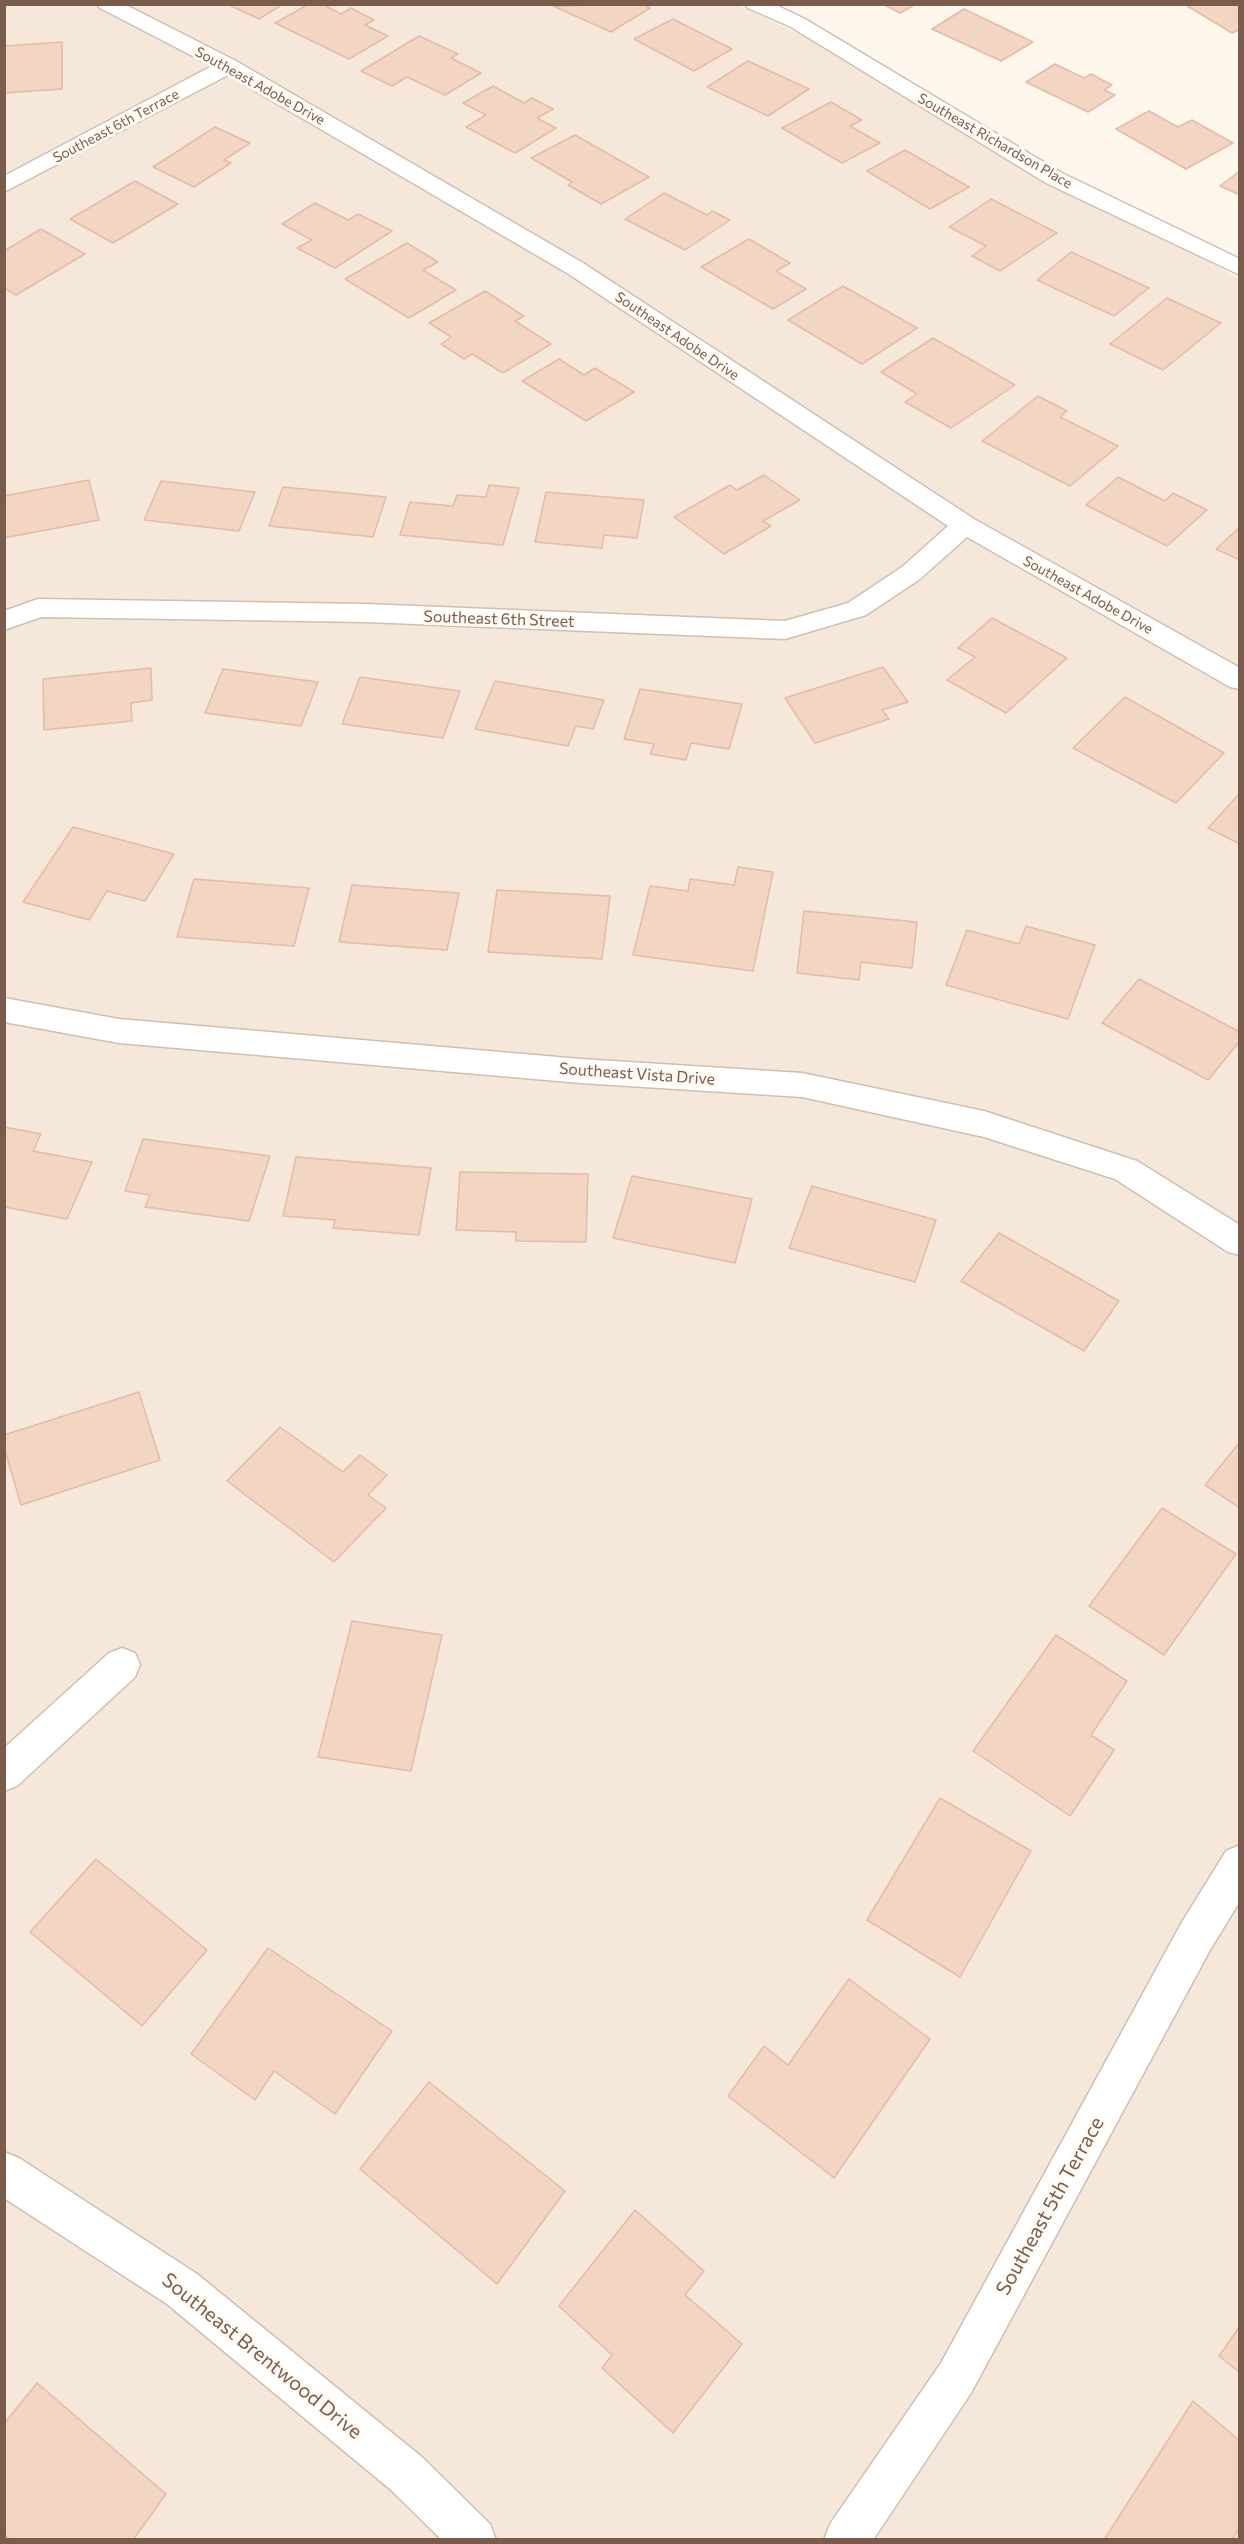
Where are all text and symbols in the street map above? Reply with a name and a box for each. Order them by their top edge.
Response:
street label: Southeast Adobe Drive [192,43,328,129]
street label: Southeast 6th Terrace [50,86,182,166]
street label: Southeast Richardson Place [915,90,1075,192]
street label: Southeast Adobe Drive [612,288,742,384]
street label: Southeast Adobe Drive [1020,552,1156,638]
street label: Southeast 6th Street [423,607,575,631]
street label: Southeast Vista Drive [558,1059,716,1089]
street label: Southeast 5th Terrace [991,2113,1109,2299]
street label: Southeast Brentwood Drive [157,2268,367,2444]

